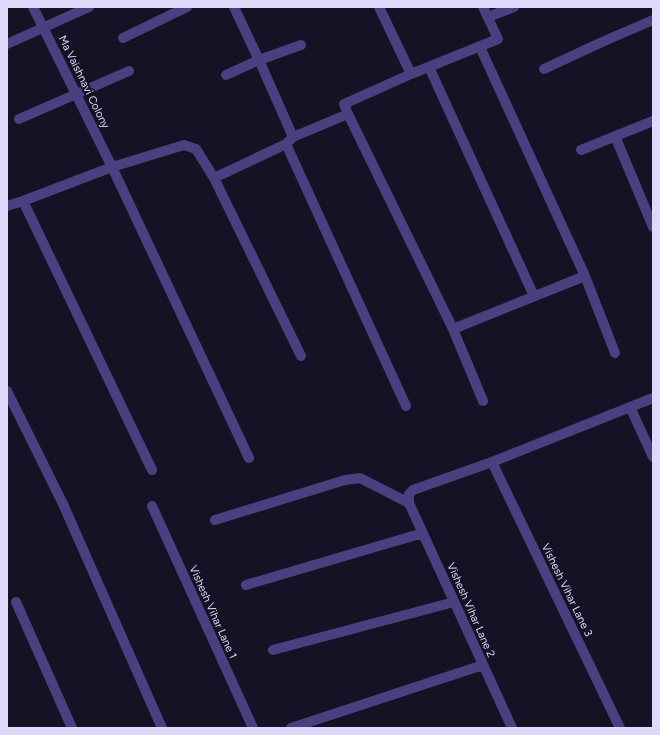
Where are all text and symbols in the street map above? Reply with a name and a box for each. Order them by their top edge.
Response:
street label: Ma Vaishnavi Colony [56,33,112,131]
street label: Vishesh Vihar Lane 3 [539,541,595,639]
street label: Vishesh Vihar Lane 2 [444,561,498,659]
street label: Vishesh Vihar Lane 1 [187,563,239,661]

